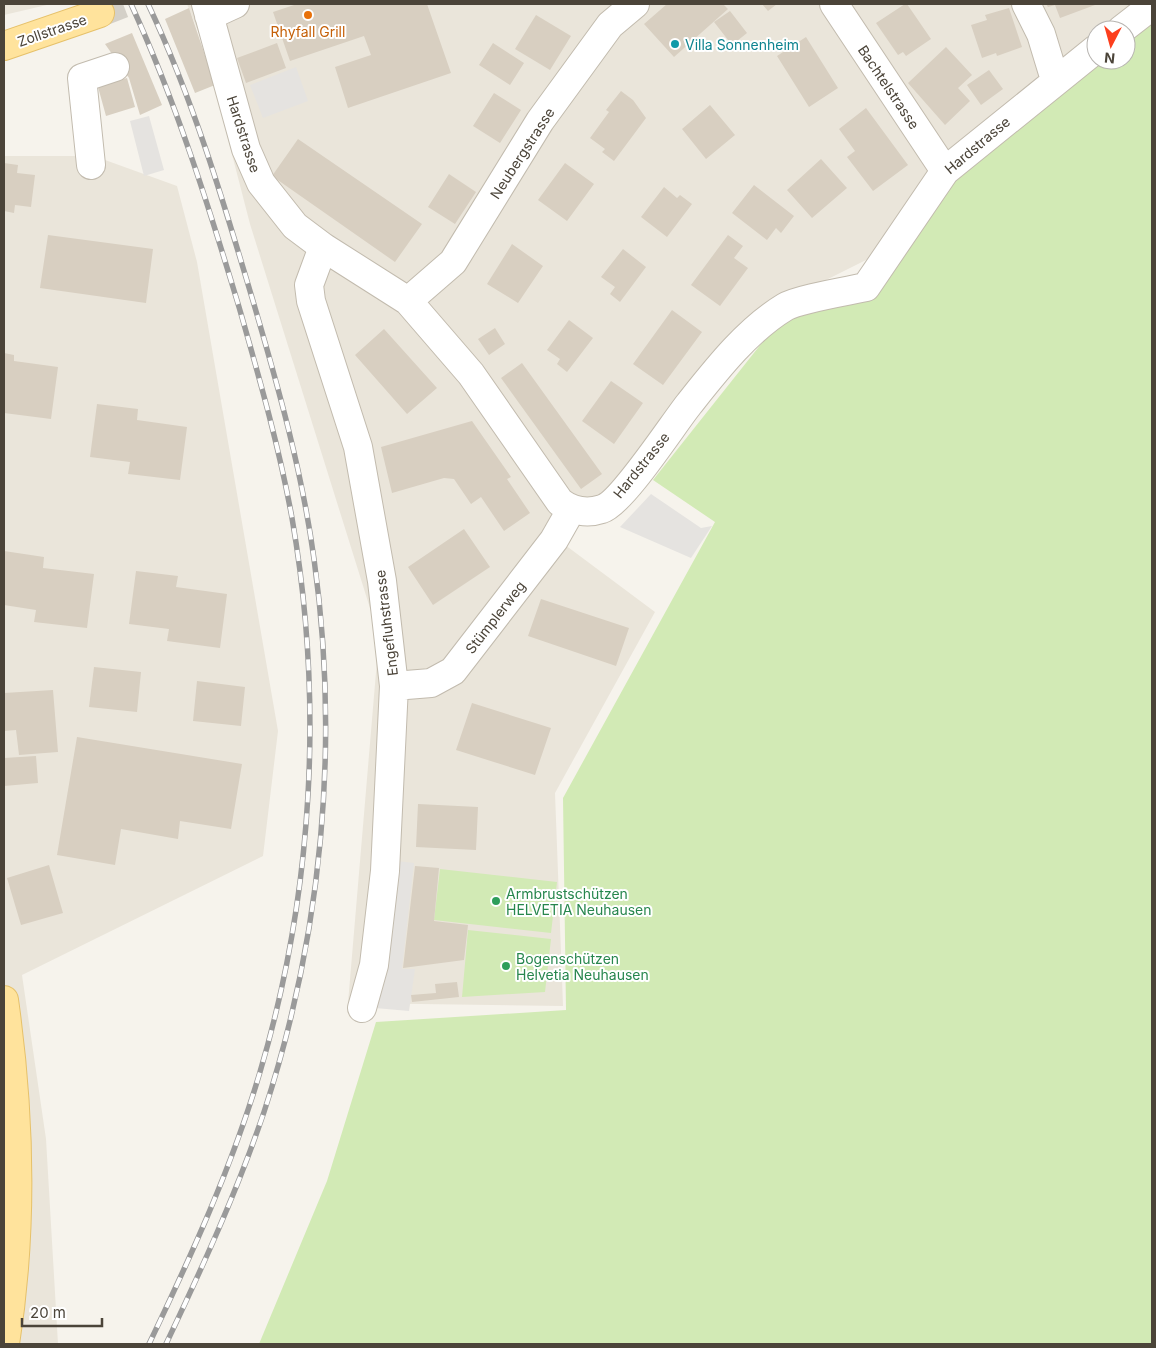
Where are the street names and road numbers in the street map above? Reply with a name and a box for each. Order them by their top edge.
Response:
street label: Zollstrasse [15,10,89,50]
street label: Bachtelstrasse [855,42,923,132]
street label: Hardstrasse [224,93,264,175]
street label: Neubergstrasse [486,104,558,202]
street label: Hardstrasse [941,113,1013,177]
street label: Hardstrasse [609,429,673,501]
street label: Engefluhstrasse [371,569,401,677]
street label: Stümplerweg [461,577,529,657]

